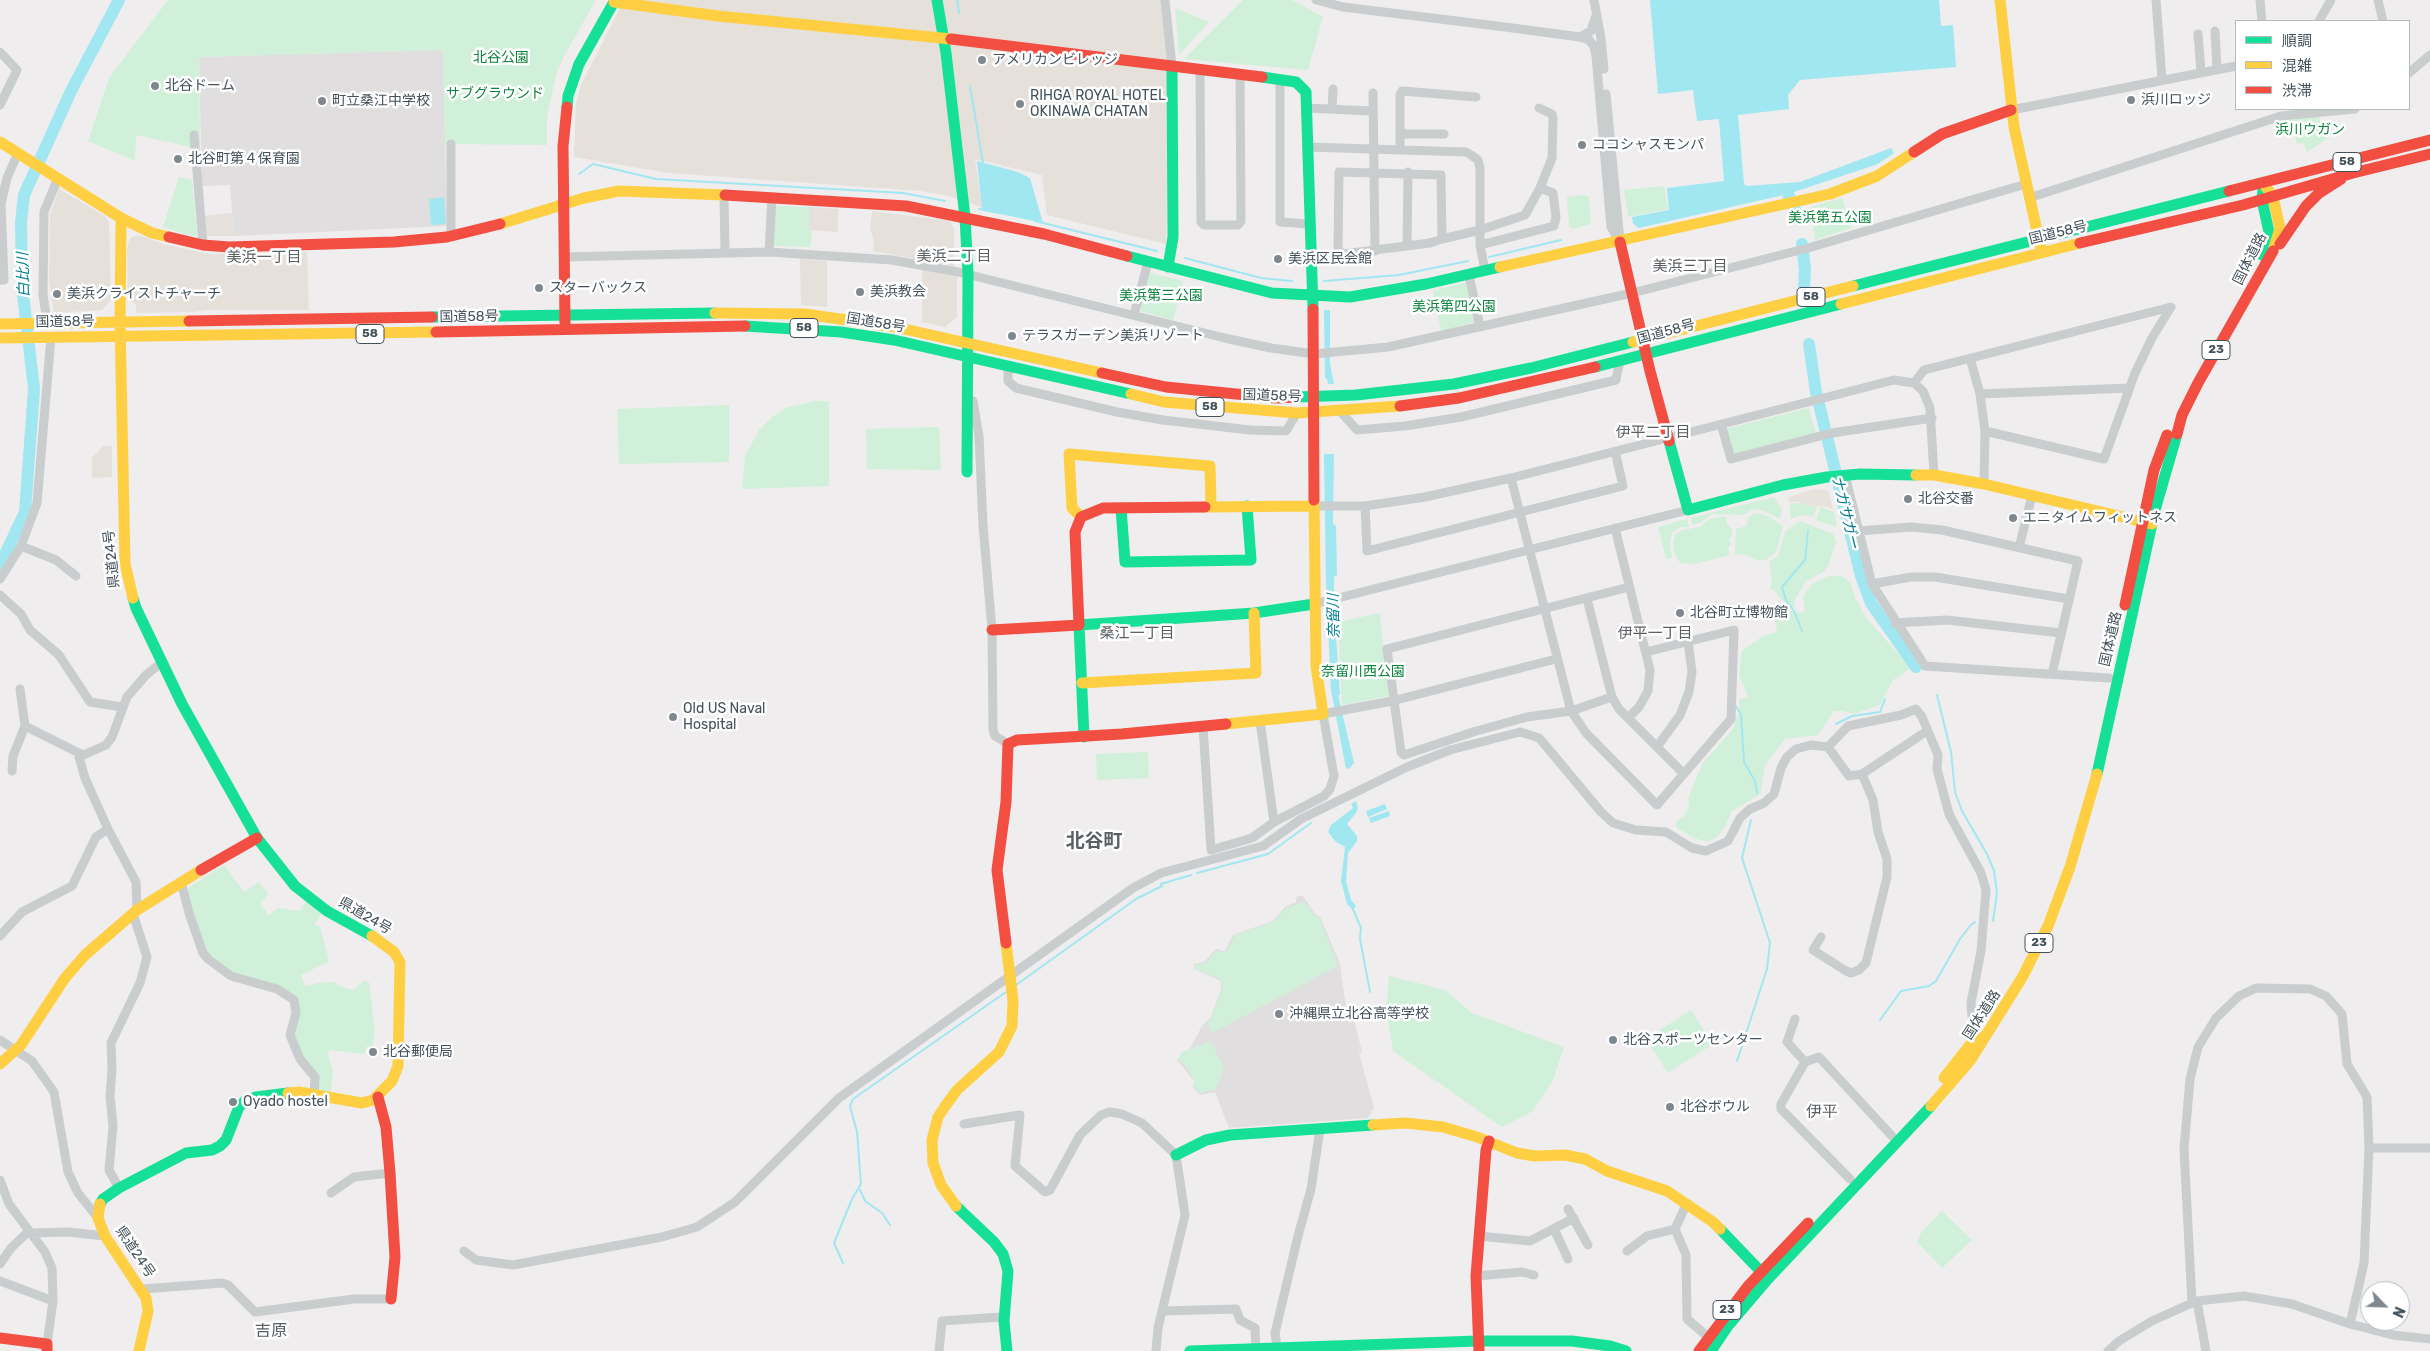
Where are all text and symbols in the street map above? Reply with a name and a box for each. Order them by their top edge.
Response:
legend [2235,20,2410,110]
text: 順調 [2282,32,2312,50]
park label: 北谷公園 [473,50,529,66]
place label: アメリカンビレッジ [992,52,1118,68]
marker: アメリカンビレッジ [976,54,988,66]
text: 混雑 [2282,57,2312,75]
place label: 北谷ドーム [165,78,235,94]
marker: 北谷ドーム [149,80,161,92]
text: 渋滞 [2282,82,2312,100]
park label: サブグラウンド [446,86,544,102]
place label: RIHGA ROYAL HOTEL OKINAWA CHATAN [1030,88,1166,120]
place label: 浜川ロッジ [2141,92,2211,108]
place label: 町立桑江中学校 [332,93,430,109]
marker: 浜川ロッジ [2125,94,2137,106]
marker: 町立桑江中学校 [316,95,328,107]
marker: RIHGA ROYAL HOTEL OKINAWA CHATAN [1014,98,1026,110]
park label: 浜川ウガン [2275,122,2345,138]
place label: ココシャスモンパ [1592,137,1704,153]
marker: ココシャスモンパ [1576,139,1588,151]
place label: 北谷町第４保育園 [188,151,300,167]
road number: 58 [2333,152,2361,172]
marker: 北谷町第４保育園 [172,153,184,165]
park label: 美浜第五公園 [1788,210,1872,226]
street label: 国道58号 [2027,218,2089,248]
street label: 国体道路 [2230,230,2270,288]
district label: 美浜二丁目 [917,248,991,266]
district label: 美浜一丁目 [227,249,301,267]
place label: 美浜区民会館 [1288,251,1372,267]
water label: 白比川 [14,252,34,298]
marker: 美浜区民会館 [1272,253,1284,265]
district label: 美浜三丁目 [1653,258,1727,276]
place label: スターバックス [549,280,647,296]
marker: スターバックス [533,282,545,294]
place label: 美浜教会 [870,284,926,300]
place label: 美浜クライストチャーチ [67,286,221,302]
marker: 美浜教会 [854,286,866,298]
marker: 美浜クライストチャーチ [51,288,63,300]
park label: 美浜第三公園 [1119,288,1203,304]
road number: 58 [1797,288,1825,306]
park label: 美浜第四公園 [1412,299,1496,315]
street label: 国道58号 [439,308,499,326]
street label: 国道58号 [845,310,907,336]
street label: 国道58号 [35,313,95,331]
street label: 国道58号 [1635,316,1697,348]
road number: 58 [790,318,818,338]
road number: 58 [356,324,384,344]
place label: テラスガーデン美浜リゾート [1022,328,1204,344]
marker: テラスガーデン美浜リゾート [1006,330,1018,342]
road number: 23 [2202,340,2230,360]
street label: 国道58号 [1242,387,1302,405]
road number: 58 [1196,398,1224,417]
district label: 伊平二丁目 [1616,424,1690,442]
water label: ナガサガー [1827,473,1863,551]
place label: 北谷交番 [1918,491,1974,507]
marker: 北谷交番 [1902,493,1914,505]
place label: エニタイムフィットネス [2023,510,2177,526]
marker: エニタイムフィットネス [2007,512,2019,524]
street label: 県道24号 [101,529,123,589]
water label: 奈留川 [1325,593,1343,639]
place label: 北谷町立博物館 [1690,605,1788,621]
marker: 北谷町立博物館 [1674,607,1686,619]
street label: 国体道路 [2097,610,2125,668]
district label: 桑江一丁目 [1100,625,1174,643]
district label: 伊平一丁目 [1618,625,1692,643]
park label: 奈留川西公園 [1321,664,1405,680]
place label: Old US Naval Hospital [683,701,766,734]
marker: Old US Naval Hospital [667,711,679,723]
district label: 北谷町 [1066,831,1122,853]
street label: 県道24号 [335,894,395,938]
road number: 23 [2025,934,2053,952]
street label: 国体道路 [1960,987,2004,1043]
place label: 沖縄県立北谷高等学校 [1289,1006,1429,1022]
marker: 沖縄県立北谷高等学校 [1273,1008,1285,1020]
place label: 北谷スポーツセンター [1623,1032,1763,1048]
marker: 北谷スポーツセンター [1607,1034,1619,1046]
place label: 北谷郵便局 [383,1044,453,1060]
marker: 北谷郵便局 [367,1046,379,1058]
place label: Oyado hostel [243,1094,328,1110]
marker: Oyado hostel [227,1096,239,1108]
place label: 北谷ボウル [1680,1099,1750,1115]
marker: 北谷ボウル [1664,1101,1676,1113]
district label: 伊平 [1806,1102,1838,1122]
street label: 県道24号 [112,1223,158,1281]
north arrow [2360,1281,2410,1331]
road number: 23 [1713,1300,1741,1320]
text: N [2388,1304,2408,1320]
district label: 吉原 [255,1321,287,1341]

